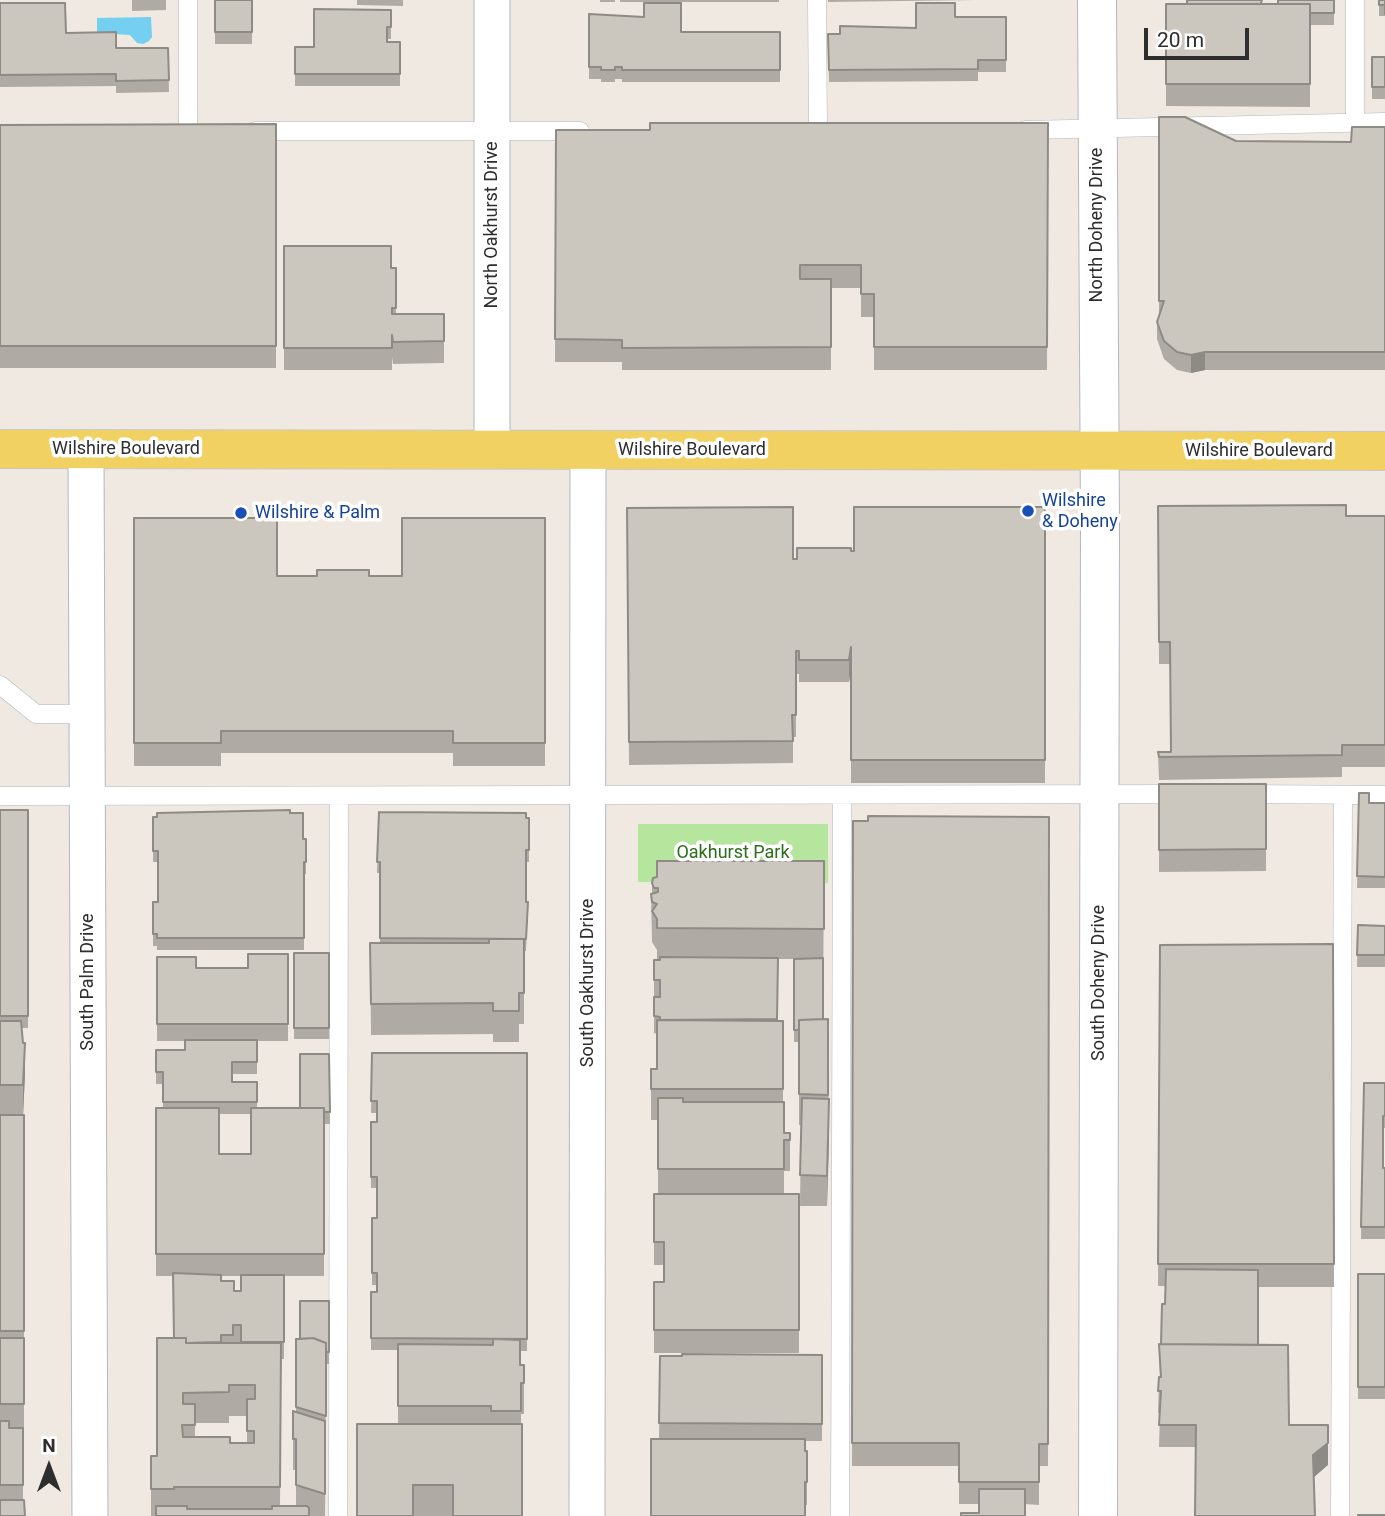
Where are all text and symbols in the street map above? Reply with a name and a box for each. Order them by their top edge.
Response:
scale bar [1147,14,1252,58]
text: 20 m [1157,28,1204,52]
street label: North Oakhurst Drive [481,141,503,309]
street label: North Doheny Drive [1086,148,1108,302]
street label: Wilshire Boulevard [52,438,200,460]
street label: Wilshire Boulevard [618,439,766,461]
street label: Wilshire Boulevard [1185,440,1333,462]
place label: Wilshire & Doheny [1042,490,1118,532]
place label: Wilshire & Palm [255,502,380,524]
marker: Wilshire & Doheny [1020,503,1036,519]
marker: Wilshire & Palm [233,505,249,521]
park label: Oakhurst Park [676,842,790,864]
street label: South Oakhurst Drive [577,899,599,1067]
street label: South Doheny Drive [1088,905,1110,1061]
street label: South Palm Drive [77,913,99,1051]
north arrow [14,1432,84,1502]
text: N [42,1434,56,1457]

